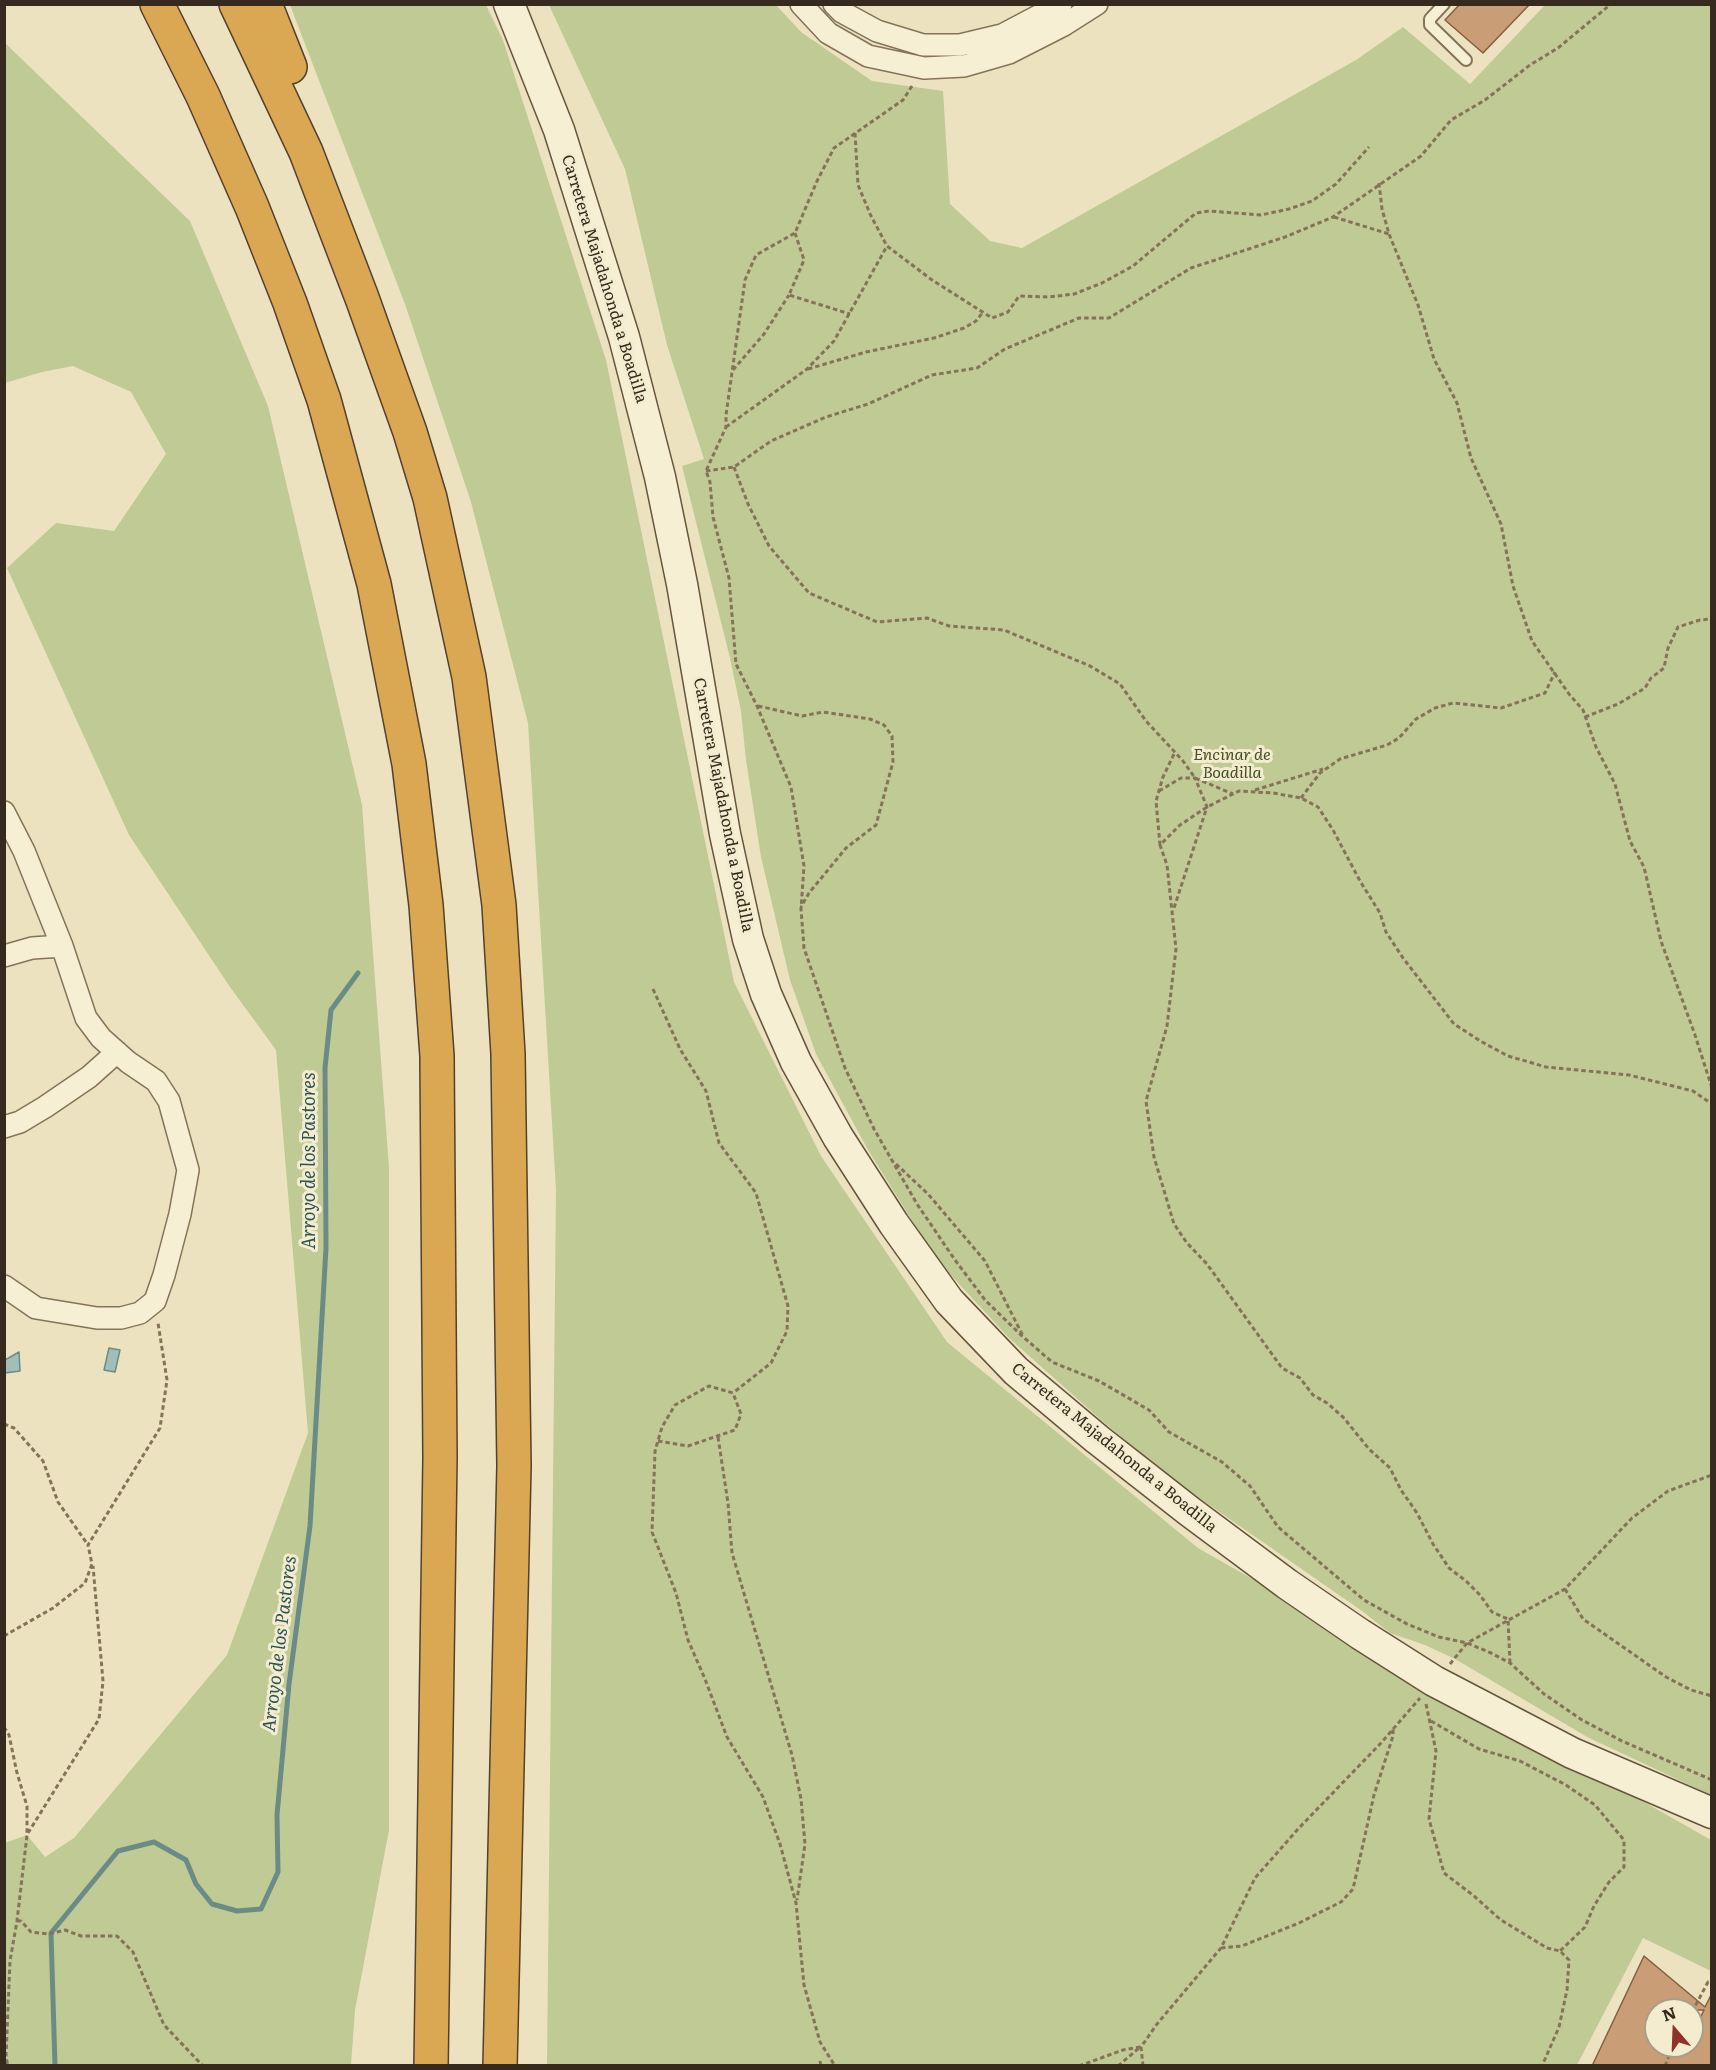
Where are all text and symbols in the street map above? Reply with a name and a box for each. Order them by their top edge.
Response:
street label: Carretera Majadahonda a Boadilla [557,152,651,406]
street label: Carretera Majadahonda a Boadilla [689,676,757,934]
park label: Encinar de Boadilla [1193,745,1271,783]
water label: Arroyo de los Pastores [299,1072,321,1250]
street label: Carretera Majadahonda a Boadilla [1007,1359,1221,1537]
water label: Arroyo de los Pastores [258,1555,302,1733]
north arrow [1644,1998,1704,2058]
text: N [1659,1999,1679,2026]

